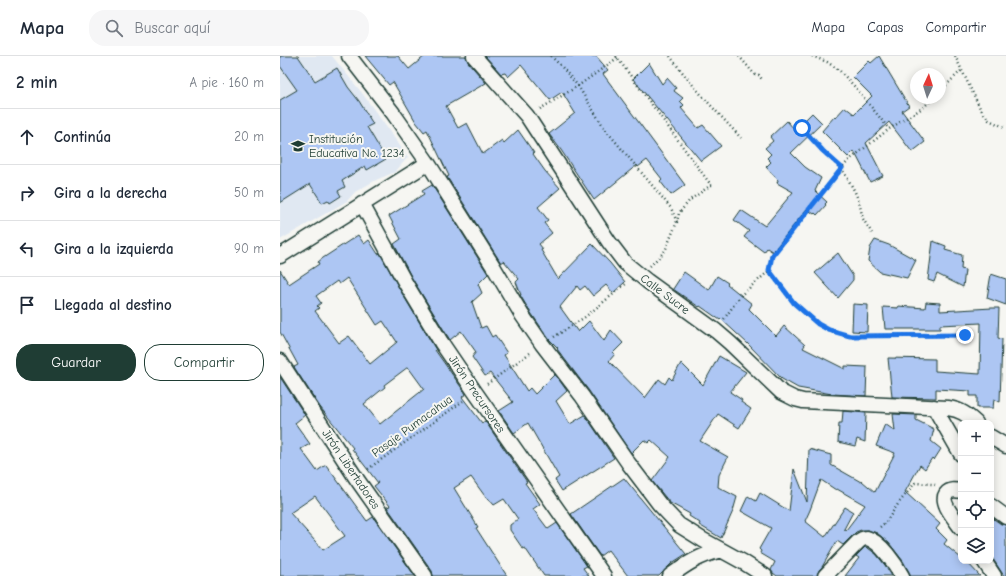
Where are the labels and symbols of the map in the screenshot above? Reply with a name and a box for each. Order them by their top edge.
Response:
north arrow [910,68,946,104]
route start [793,119,811,137]
place label: Institución Educativa No. 1234 [309,132,405,160]
school or university icon: Institución Educativa No. 1234 [290,138,306,154]
street label: Calle Sucre [638,271,692,317]
route end [956,326,974,344]
street label: Jirón Precursores [446,353,508,435]
street label: Pasaje Pumacahua [369,392,455,460]
street label: Jirón Libertadores [319,427,383,511]

